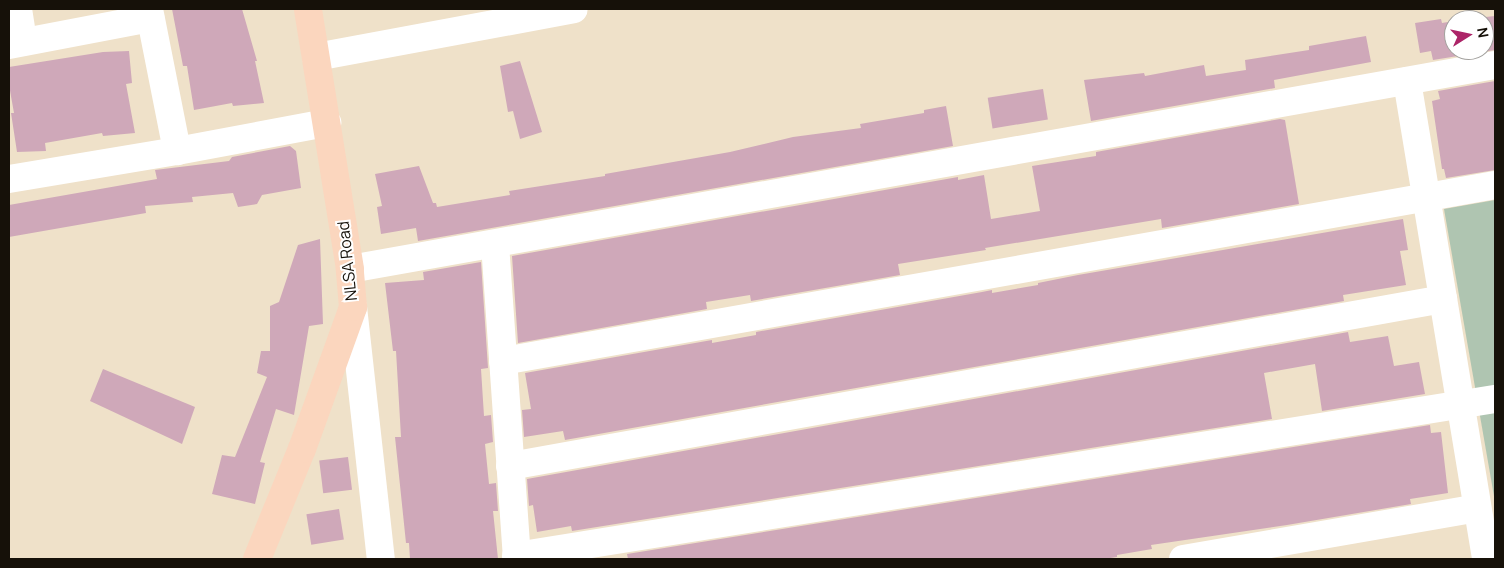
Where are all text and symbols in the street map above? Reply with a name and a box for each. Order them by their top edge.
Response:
north arrow [1444,10,1494,60]
text: N [1473,26,1494,39]
street label: NLSA Road [333,220,361,302]

